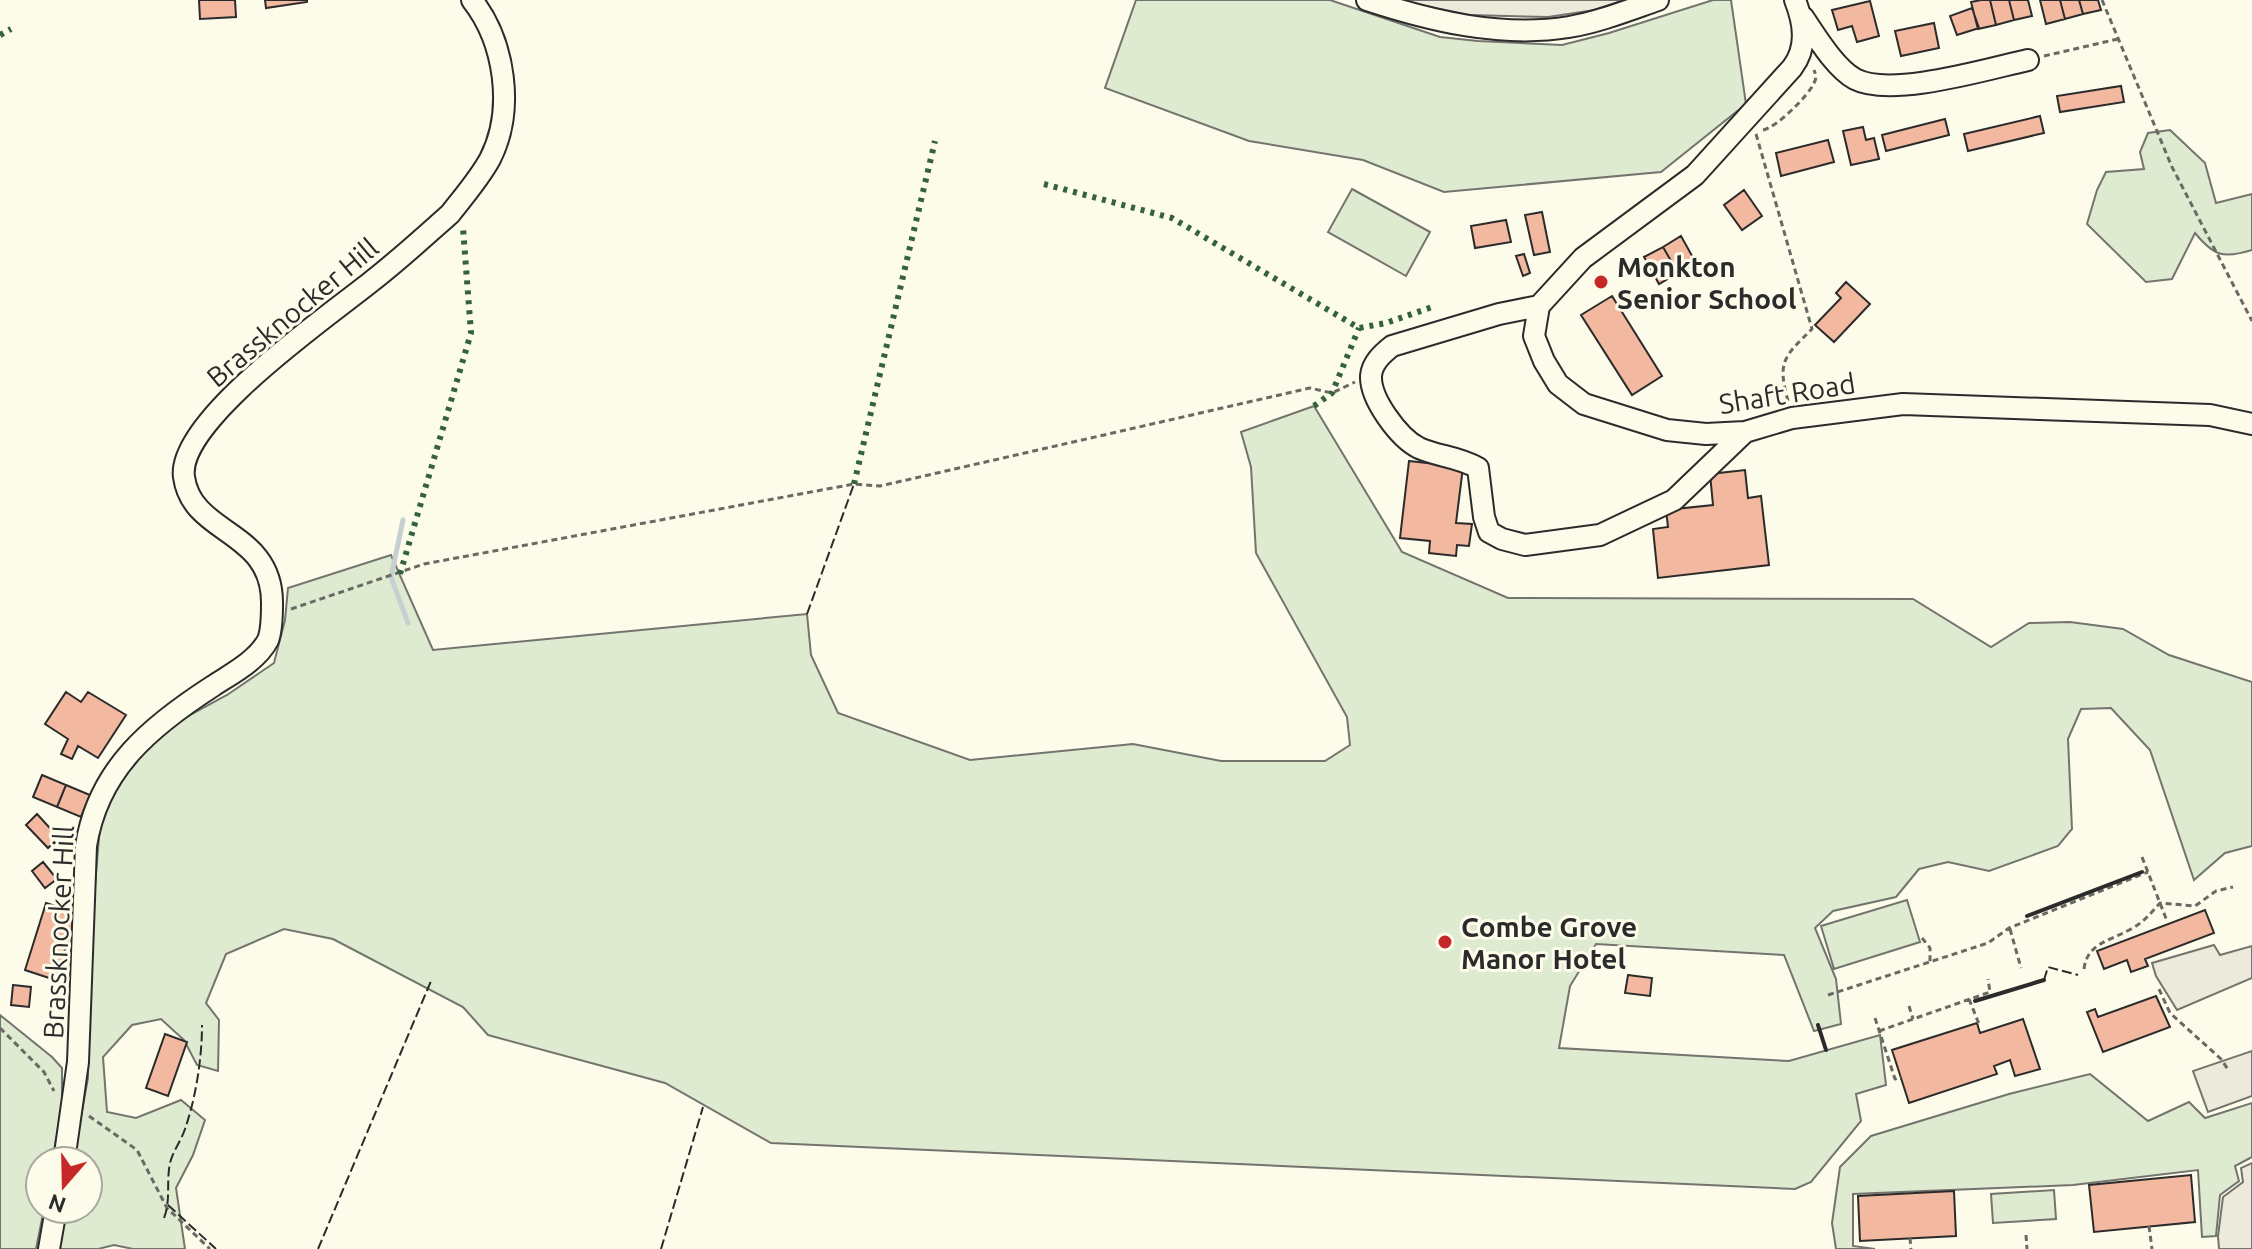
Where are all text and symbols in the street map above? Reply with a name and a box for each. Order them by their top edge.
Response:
street label: Brassknocker Hill [200,231,384,393]
place label: Monkton Senior School [1617,251,1796,314]
marker: Monkton Senior School [1592,273,1610,291]
street label: Shaft Road [1717,367,1857,419]
street label: Brassknocker Hill [37,824,79,1040]
place label: Combe Grove Manor Hotel [1461,911,1637,974]
marker: Combe Grove Manor Hotel [1436,933,1454,951]
north arrow [24,1145,104,1225]
text: N [45,1190,69,1219]

